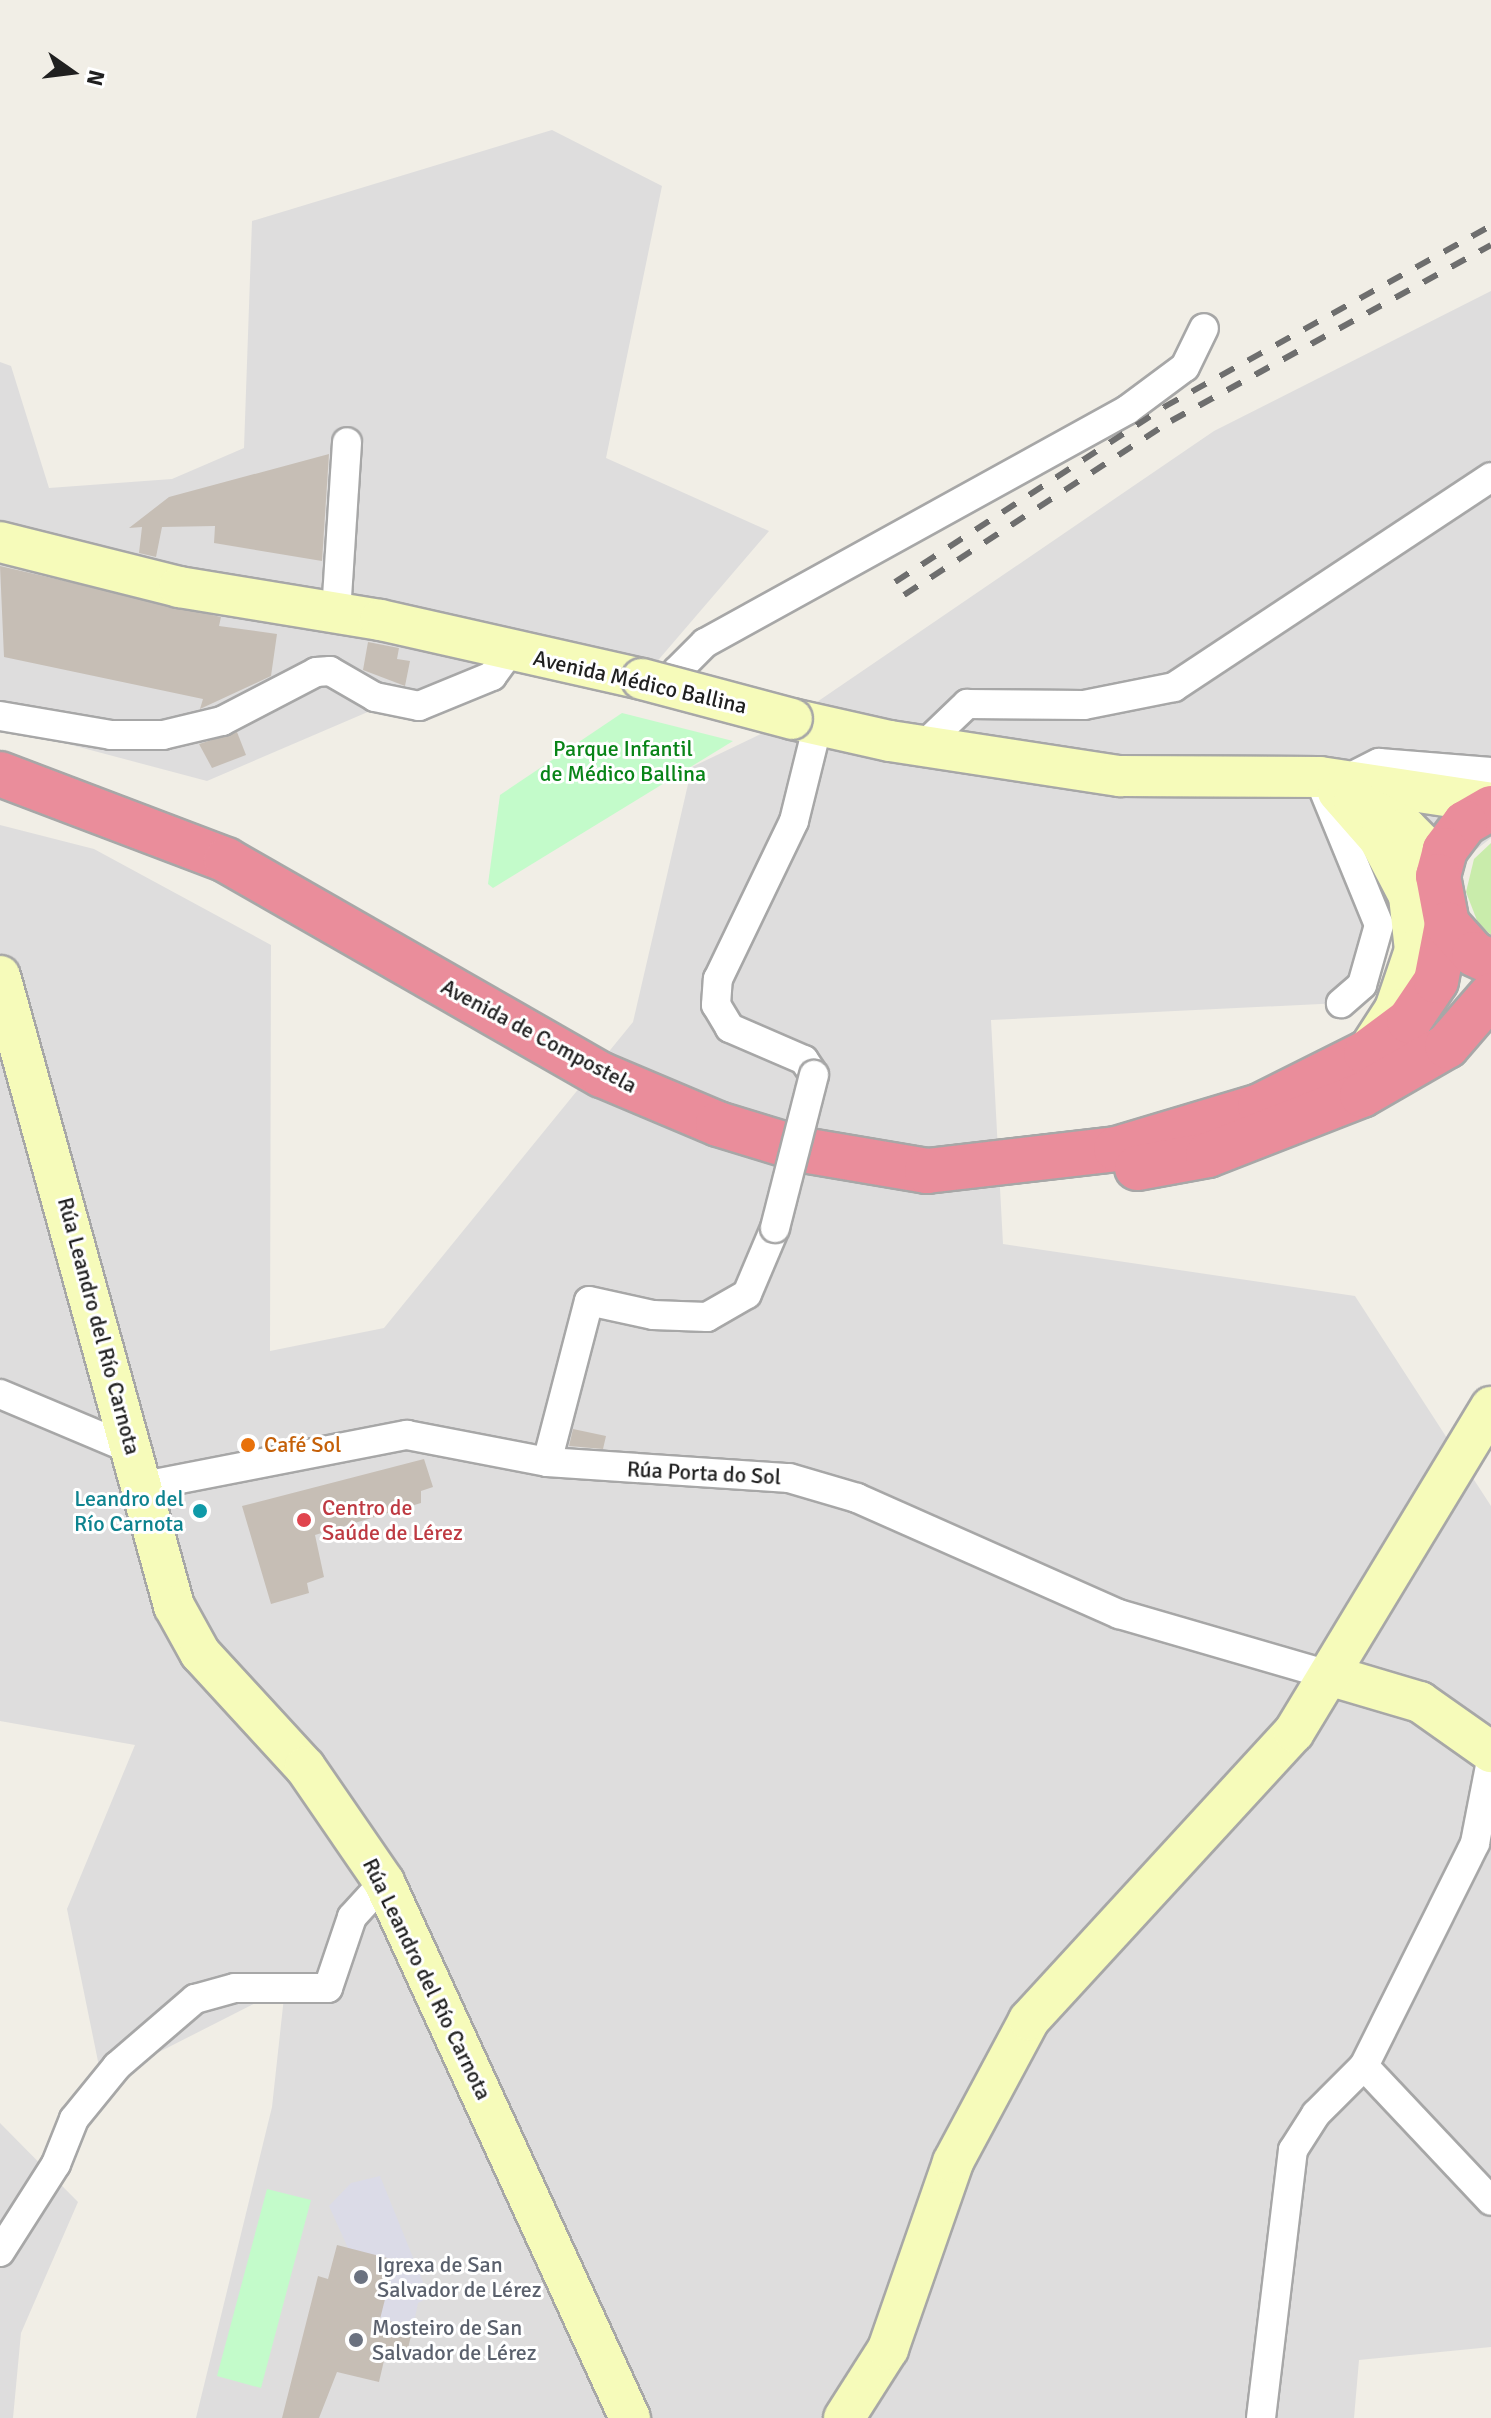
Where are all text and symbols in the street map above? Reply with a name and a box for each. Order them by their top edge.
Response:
north arrow [32,32,112,112]
text: N [81,67,111,89]
street label: Avenida Médico Ballina [531,645,749,719]
park label: Parque Infantil de Médico Ballina [540,735,706,786]
street label: Avenida de Compostela [437,973,641,1099]
street label: Rúa Leandro del Río Carnota [52,1194,146,1458]
place label: Café Sol [264,1432,341,1458]
marker: Café Sol [239,1436,257,1454]
street label: Rúa Porta do Sol [626,1456,782,1490]
place label: Leandro del Río Carnota [74,1485,184,1536]
place label: Centro de Saúde de Lérez [322,1494,463,1546]
marker: Leandro del Río Carnota [191,1502,209,1520]
marker: Centro de Saúde de Lérez [293,1509,315,1531]
street label: Rúa Leandro del Río Carnota [357,1854,497,2104]
place label: Igrexa de San Salvador de Lérez [377,2251,542,2302]
marker: Igrexa de San Salvador de Lérez [352,2268,370,2286]
place label: Mosteiro de San Salvador de Lérez [372,2314,537,2366]
marker: Mosteiro de San Salvador de Lérez [347,2331,365,2349]

